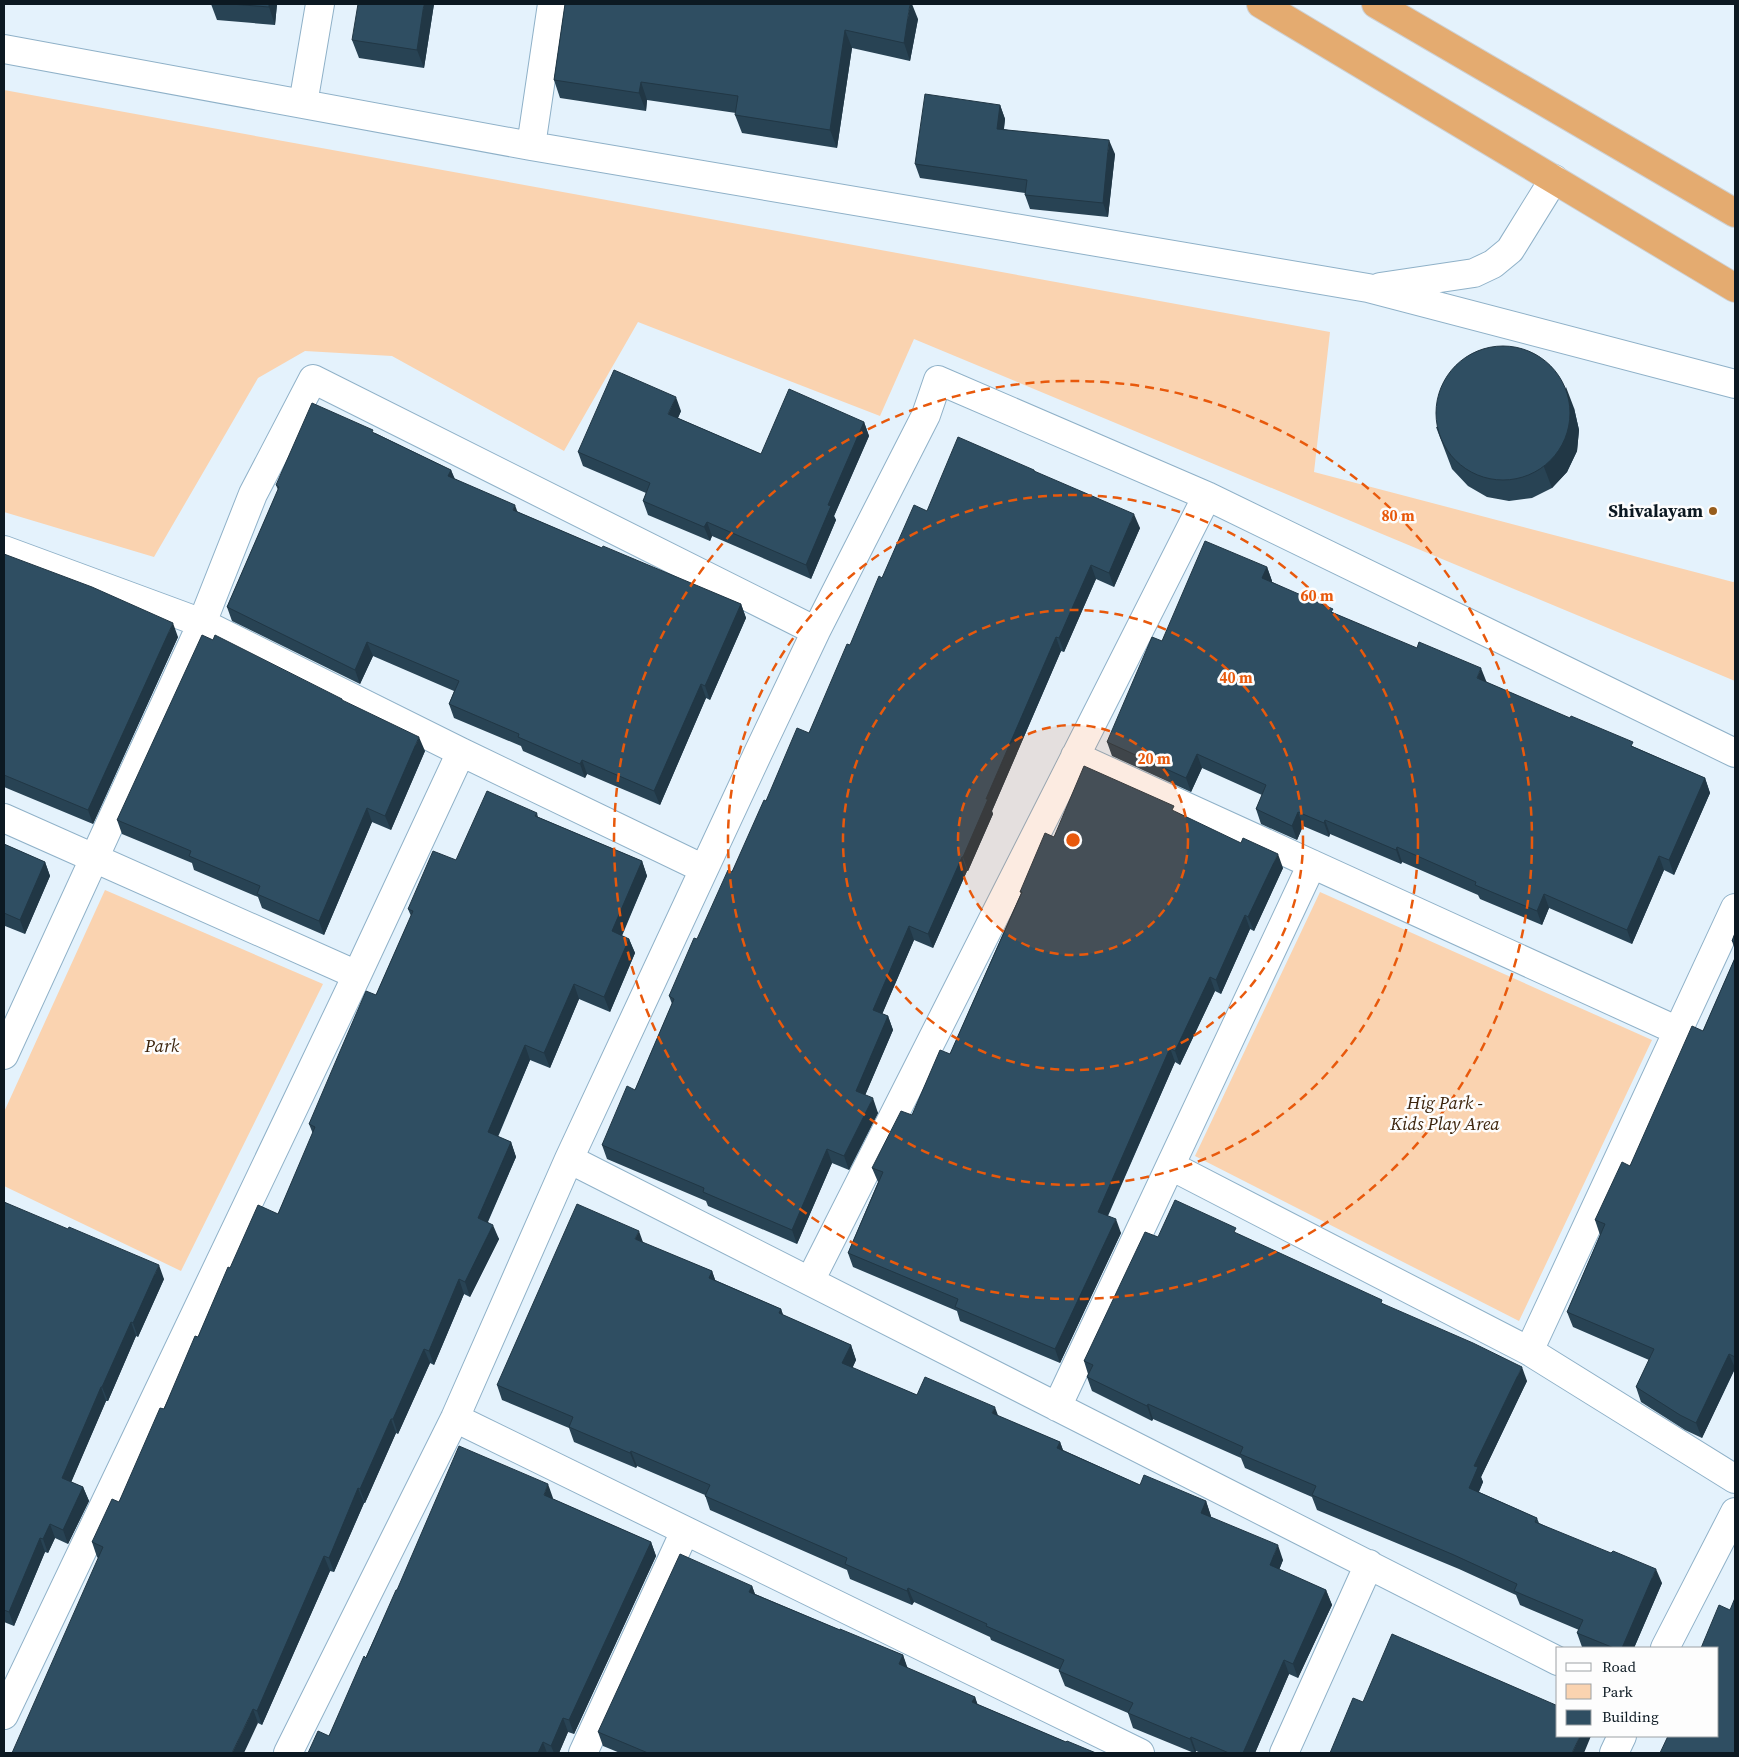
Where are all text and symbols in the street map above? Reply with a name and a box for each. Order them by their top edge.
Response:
place label: Shivalayam [1608,498,1703,523]
text: 80 m [1381,505,1415,526]
marker: Shivalayam [1707,505,1719,517]
text: 60 m [1300,585,1334,606]
text: 40 m [1219,667,1253,688]
text: 20 m [1137,748,1171,769]
centre of rings [1064,831,1082,849]
park label: Park [144,1033,180,1058]
park label: Hig Park - Kids Play Area [1389,1090,1500,1136]
legend [1556,1647,1719,1737]
text: Road [1602,1656,1636,1677]
text: Park [1602,1681,1634,1702]
text: Building [1602,1706,1659,1727]

